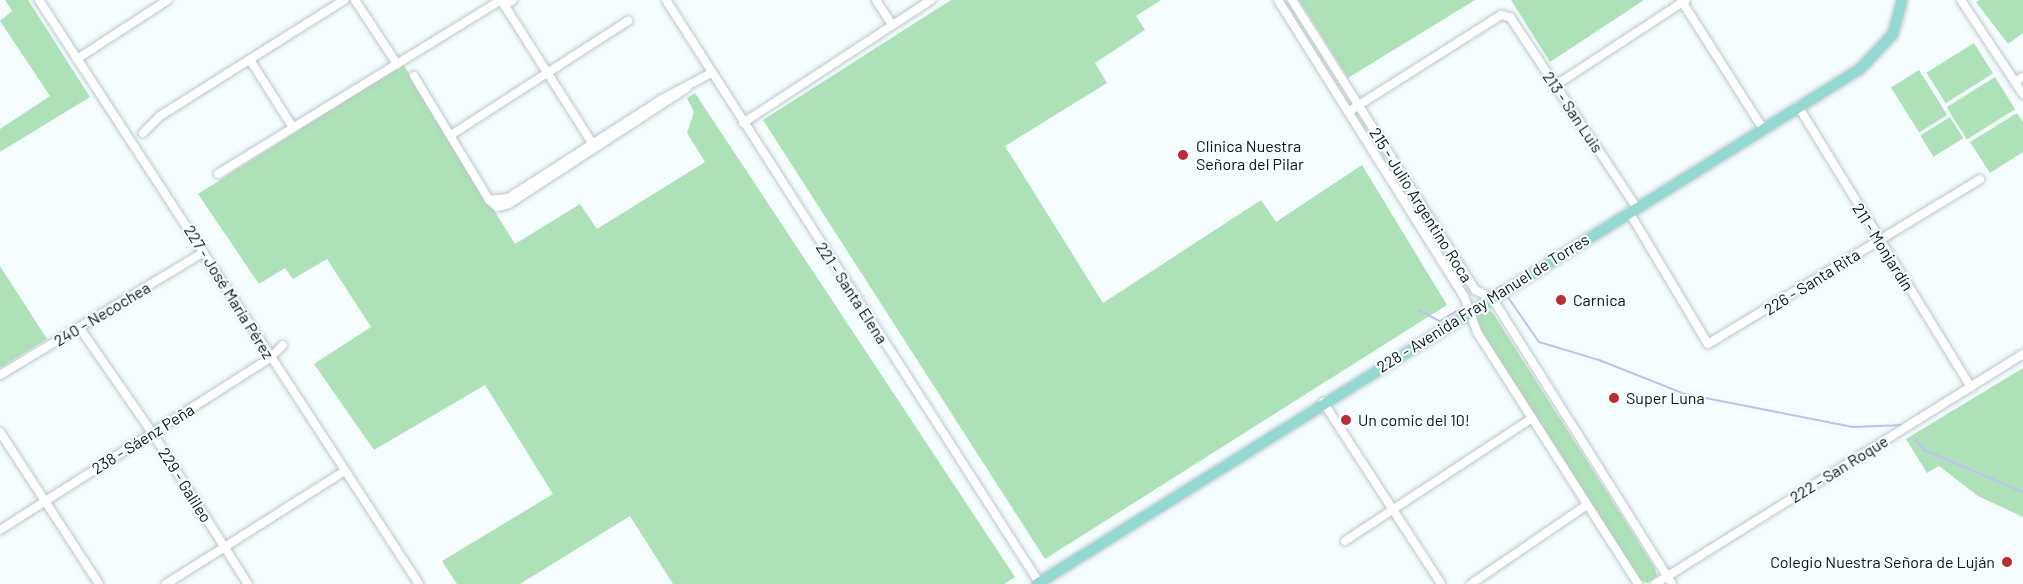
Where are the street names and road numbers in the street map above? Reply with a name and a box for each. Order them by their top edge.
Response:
street label: 213 - San Luis [1539,68,1607,156]
street label: 215 - Julio Argentino Roca [1366,124,1476,286]
street label: 211 - Monjardín [1848,200,1918,294]
street label: 227 - José María Pérez [180,222,278,362]
street label: 228 - Avenida Fray Manuel de Torres [1373,230,1593,376]
street label: 221 - Santa Elena [812,239,892,347]
street label: 226 - Santa Rita [1761,245,1863,319]
street label: 240 - Necochea [50,278,154,350]
street label: 238 - Sáenz Peña [88,400,198,478]
street label: 222 - San Roque [1786,431,1892,507]
street label: 229 - Galileo [154,444,216,526]

